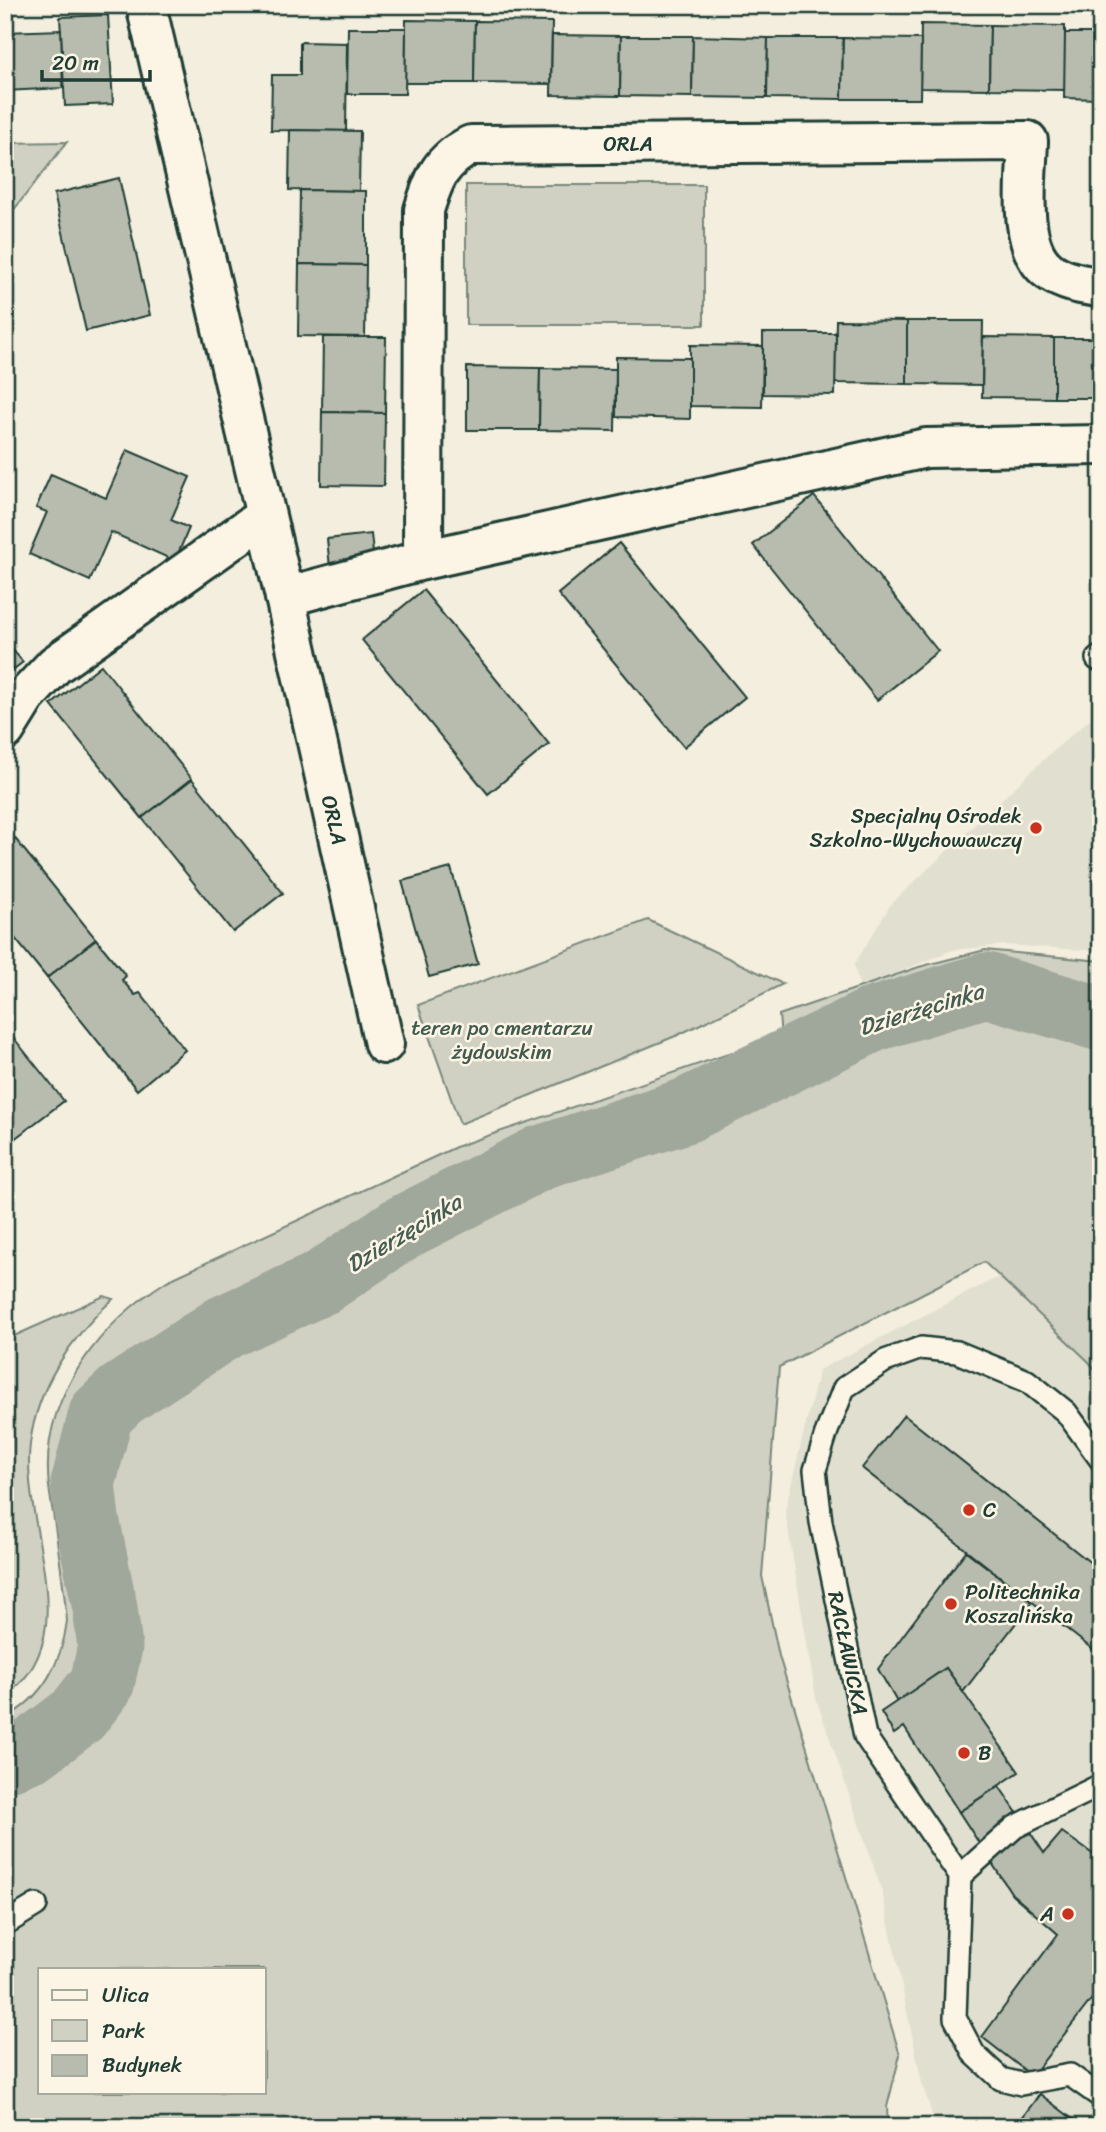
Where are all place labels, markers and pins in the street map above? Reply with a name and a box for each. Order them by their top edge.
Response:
place label: Specjalny Ośrodek Szkolno-Wychowawczy [810,797,1022,859]
marker: Specjalny Ośrodek Szkolno-Wychowawczy [1028,820,1044,836]
place label: C [983,1491,996,1529]
marker: C [961,1502,977,1518]
place label: Politechnika Koszalińska [965,1573,1080,1635]
marker: Politechnika Koszalińska [943,1596,959,1612]
place label: B [978,1734,991,1772]
marker: B [956,1745,972,1761]
place label: A [1039,1895,1054,1933]
marker: A [1060,1906,1076,1922]

